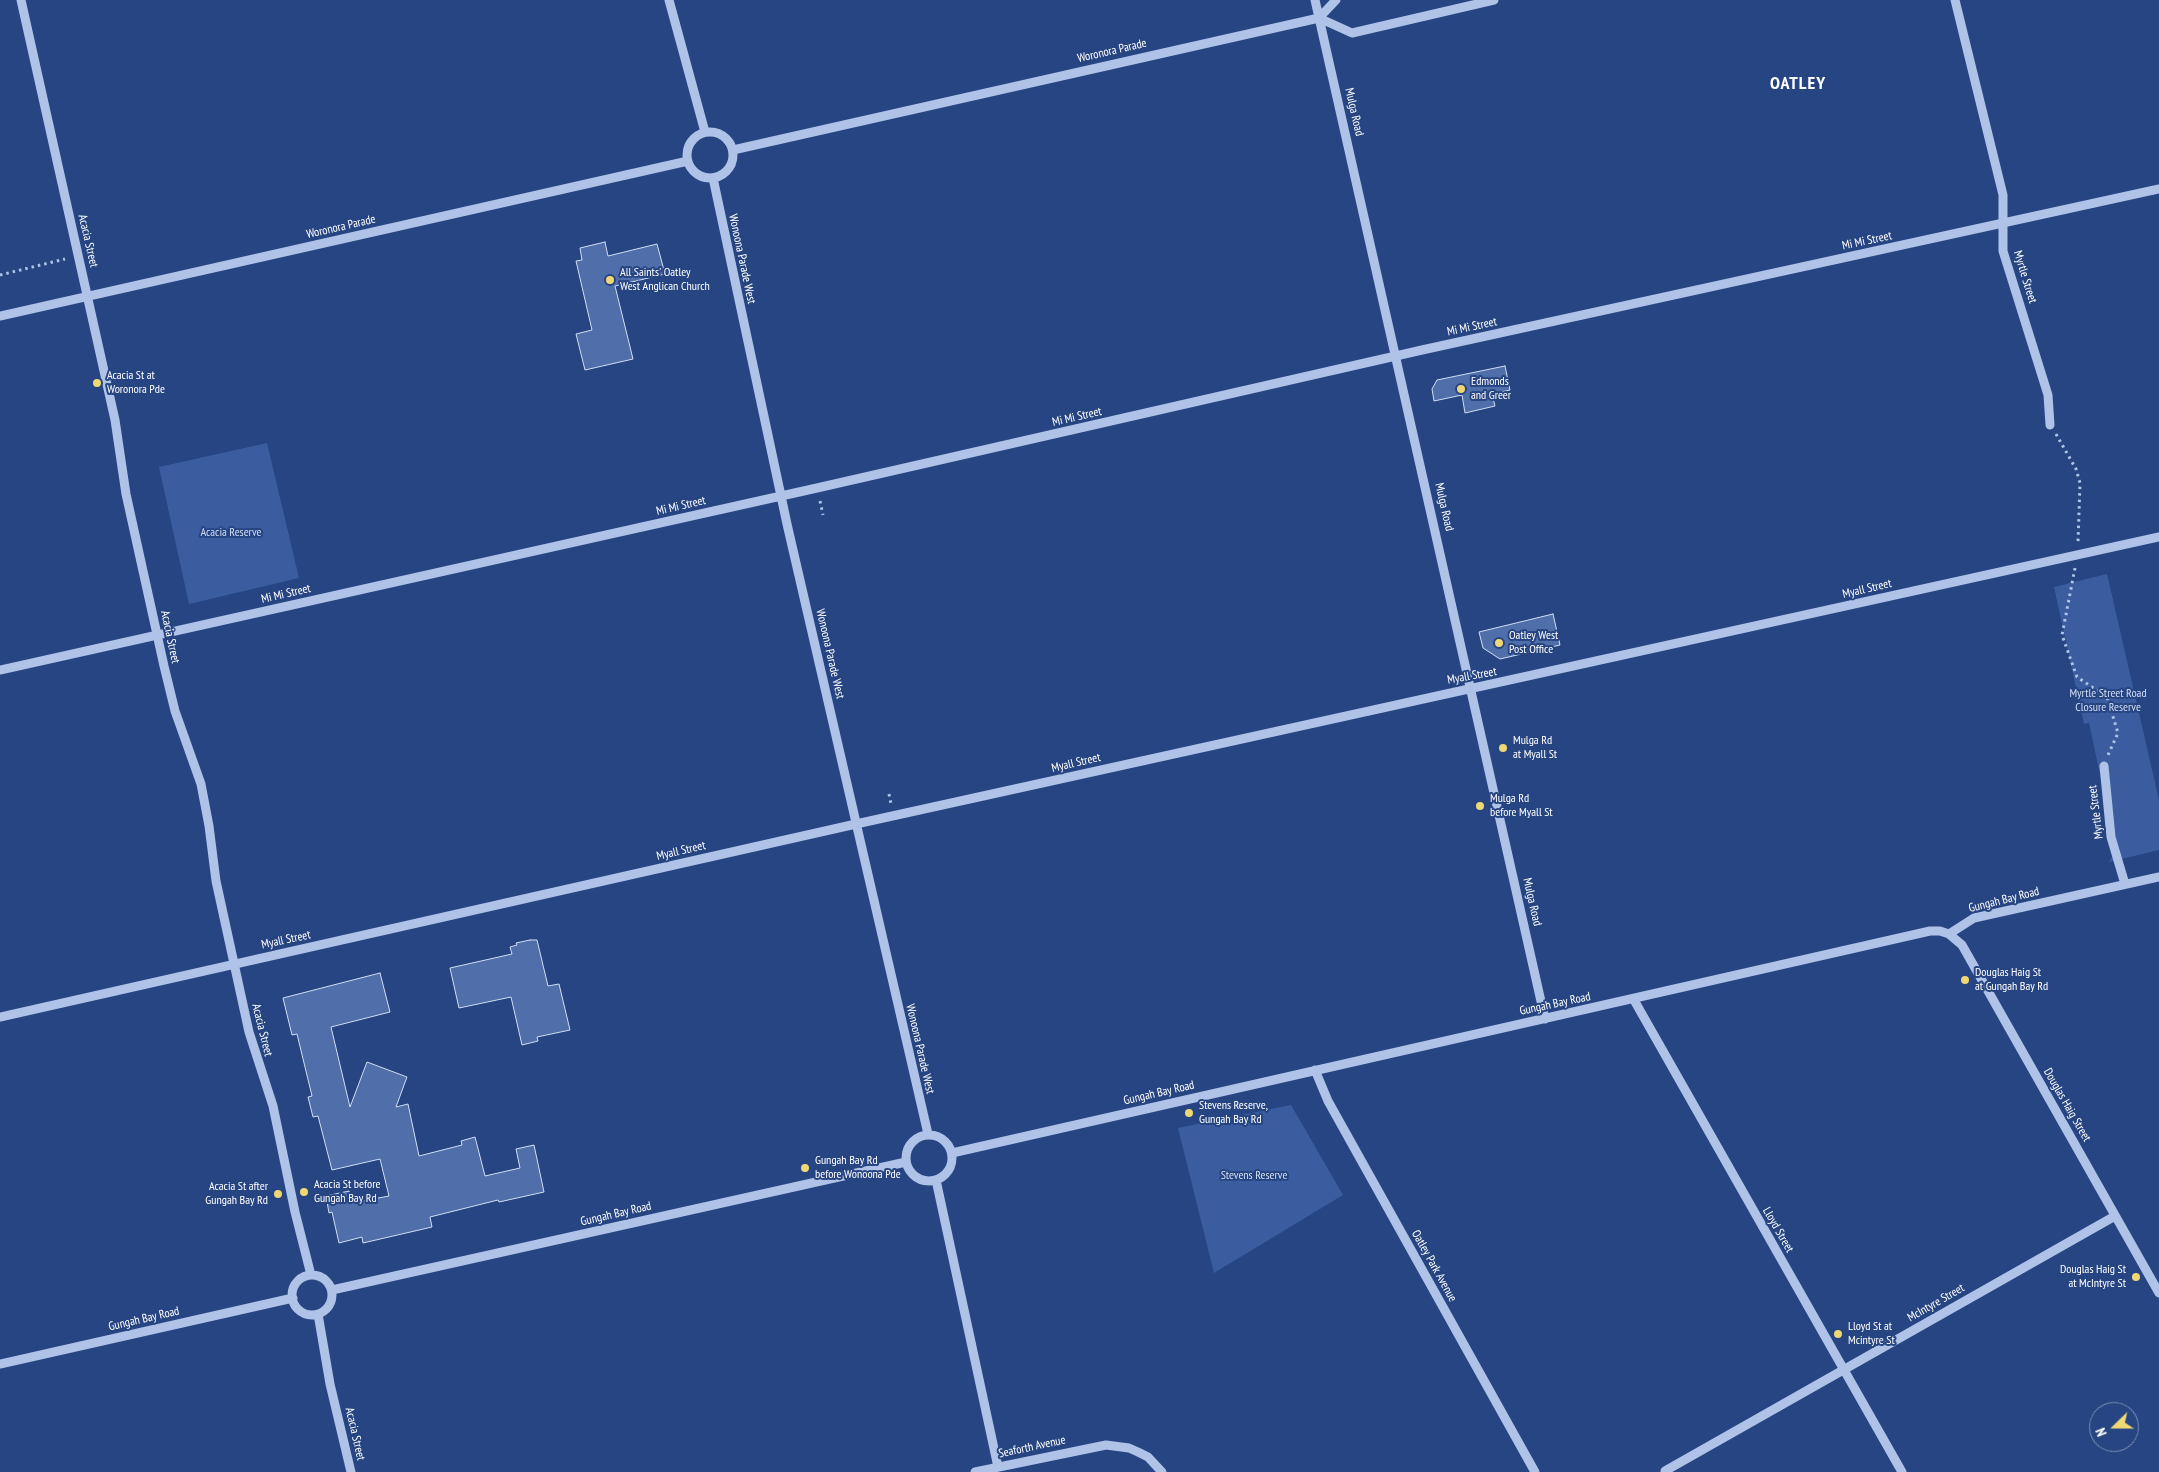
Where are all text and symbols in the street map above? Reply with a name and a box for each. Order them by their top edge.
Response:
street label: Woronora Parade [1076,36,1148,66]
district label: OATLEY [1769,73,1827,95]
street label: Mulga Road [1342,87,1366,137]
street label: Woronora Parade [305,212,377,242]
street label: Acacia Street [75,213,101,269]
street label: Wonoona Parade West [725,213,759,305]
street label: Mi Mi Street [1841,229,1893,253]
street label: Myrtle Street [2010,249,2040,305]
place label: All Saints' Oatley West Anglican Church [620,266,710,294]
marker: All Saints' Oatley West Anglican Church [604,274,616,286]
street label: Mi Mi Street [1446,315,1498,339]
place label: Acacia St at Woronora Pde [107,369,165,397]
place label: Edmonds and Greer [1471,375,1511,403]
marker: Acacia St at Woronora Pde [91,377,103,389]
marker: Edmonds and Greer [1455,383,1467,395]
street label: Mi Mi Street [1051,404,1103,430]
street label: Mulga Road [1432,482,1456,532]
street label: Mi Mi Street [655,493,707,519]
park label: Acacia Reserve [201,526,261,540]
street label: Myall Street [1841,576,1893,602]
street label: Mi Mi Street [260,581,312,607]
street label: Wonoona Parade West [813,608,847,700]
street label: Acacia Street [157,609,183,665]
place label: Oatley West Post Office [1509,629,1558,657]
marker: Oatley West Post Office [1493,637,1505,649]
street label: Myall Street [1446,665,1498,687]
park label: Myrtle Street Road Closure Reserve [2069,687,2147,715]
place label: Mulga Rd at Myall St [1513,734,1557,762]
marker: Mulga Rd at Myall St [1497,742,1509,754]
street label: Myall Street [1050,750,1102,776]
street label: Myrtle Street [2086,784,2106,840]
place label: Mulga Rd before Myall St [1490,792,1553,820]
marker: Mulga Rd before Myall St [1474,800,1486,812]
street label: Myall Street [655,838,707,864]
street label: Mulga Road [1520,877,1544,927]
street label: Gungah Bay Road [1967,884,2041,916]
street label: Myall Street [260,928,312,952]
place label: Douglas Haig St at Gungah Bay Rd [1975,966,2048,994]
marker: Douglas Haig St at Gungah Bay Rd [1959,974,1971,986]
street label: Gungah Bay Road [1518,989,1592,1019]
street label: Acacia Street [249,1002,275,1058]
street label: Wonoona Parade West [903,1003,937,1095]
street label: Douglas Haig Street [2040,1066,2094,1144]
street label: Gungah Bay Road [1122,1078,1196,1108]
place label: Stevens Reserve, Gungah Bay Rd [1199,1099,1268,1127]
marker: Stevens Reserve, Gungah Bay Rd [1183,1107,1195,1119]
place label: Gungah Bay Rd before Wonoona Pde [815,1154,901,1182]
marker: Gungah Bay Rd before Wonoona Pde [799,1162,811,1174]
park label: Stevens Reserve [1221,1169,1287,1183]
place label: Acacia St before Gungah Bay Rd [314,1178,380,1206]
place label: Acacia St after Gungah Bay Rd [205,1180,268,1208]
marker: Acacia St before Gungah Bay Rd [298,1186,310,1198]
marker: Acacia St after Gungah Bay Rd [272,1188,284,1200]
street label: Gungah Bay Road [579,1199,653,1229]
street label: Lloyd Street [1759,1205,1797,1255]
street label: Oatley Park Avenue [1408,1228,1460,1304]
place label: Douglas Haig St at McIntyre St [2060,1263,2126,1291]
marker: Douglas Haig St at McIntyre St [2130,1271,2142,1283]
street label: McIntyre Street [1905,1281,1967,1325]
street label: Gungah Bay Road [107,1304,181,1334]
place label: Lloyd St at Mcintyre St [1848,1320,1895,1348]
marker: Lloyd St at Mcintyre St [1832,1328,1844,1340]
north arrow [2089,1402,2139,1452]
street label: Acacia Street [342,1406,368,1462]
text: N [2091,1425,2111,1439]
street label: Seaforth Avenue [997,1433,1067,1461]

